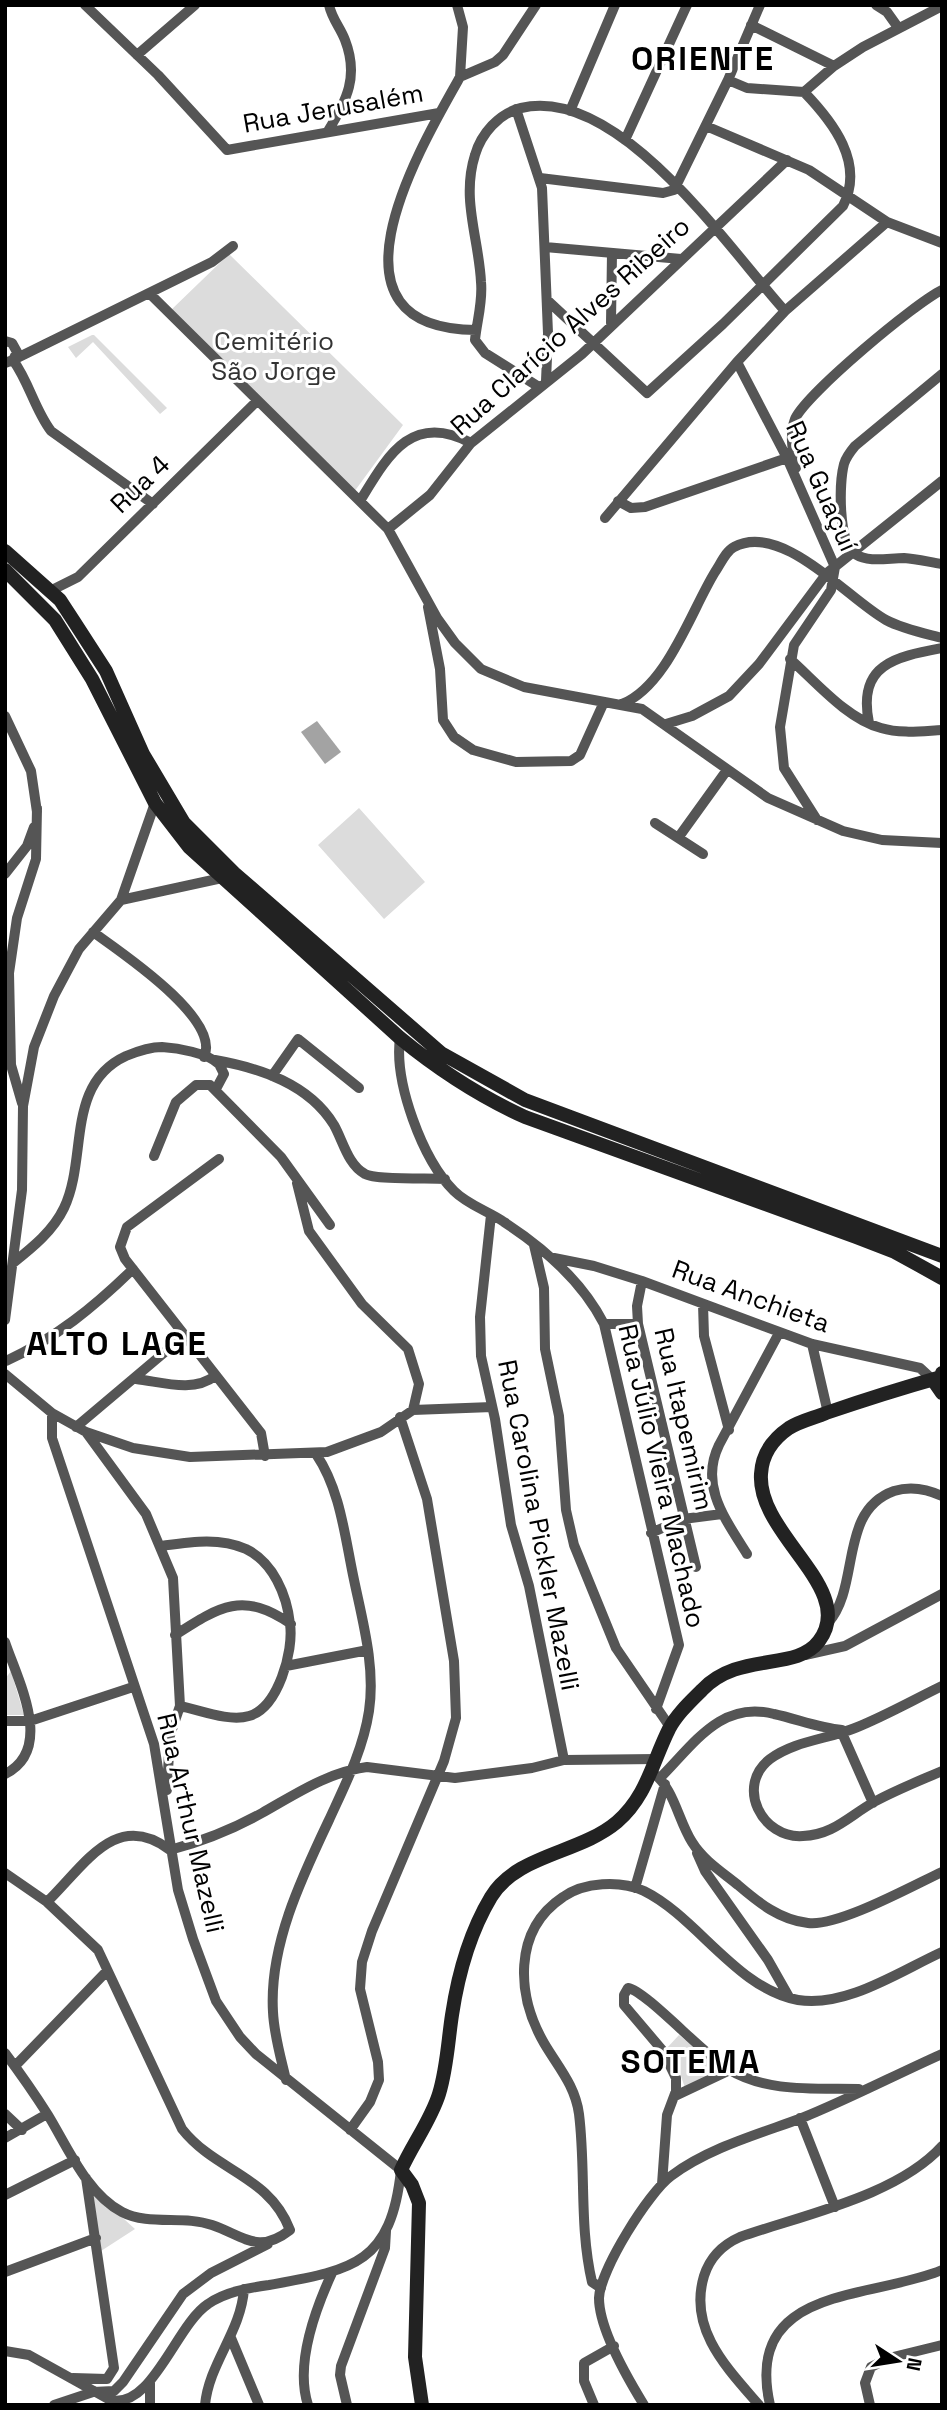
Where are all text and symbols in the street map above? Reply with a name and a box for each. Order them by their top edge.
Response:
district label: ORIENTE [631,38,775,80]
street label: Rua Jerusalém [240,75,426,141]
street label: Rua Clarício Alves Ribeiro [443,209,697,443]
park label: Cemitério São Jorge [211,324,337,388]
street label: Rua Guaçuí [778,415,866,557]
street label: Rua 4 [103,447,177,521]
street label: Rua Anchieta [667,1252,835,1340]
street label: Rua Júlio Vieira Machado [610,1321,714,1631]
district label: ALTO LAGE [26,1323,208,1365]
street label: Rua Itapemirim [646,1324,722,1514]
street label: Rua Carolina Pickler Mazelli [490,1357,588,1693]
street label: Rua Arthur Mazelli [149,1710,233,1936]
district label: SOTEMA [620,2041,762,2083]
north arrow [863,2326,933,2396]
text: N [901,2356,928,2373]

